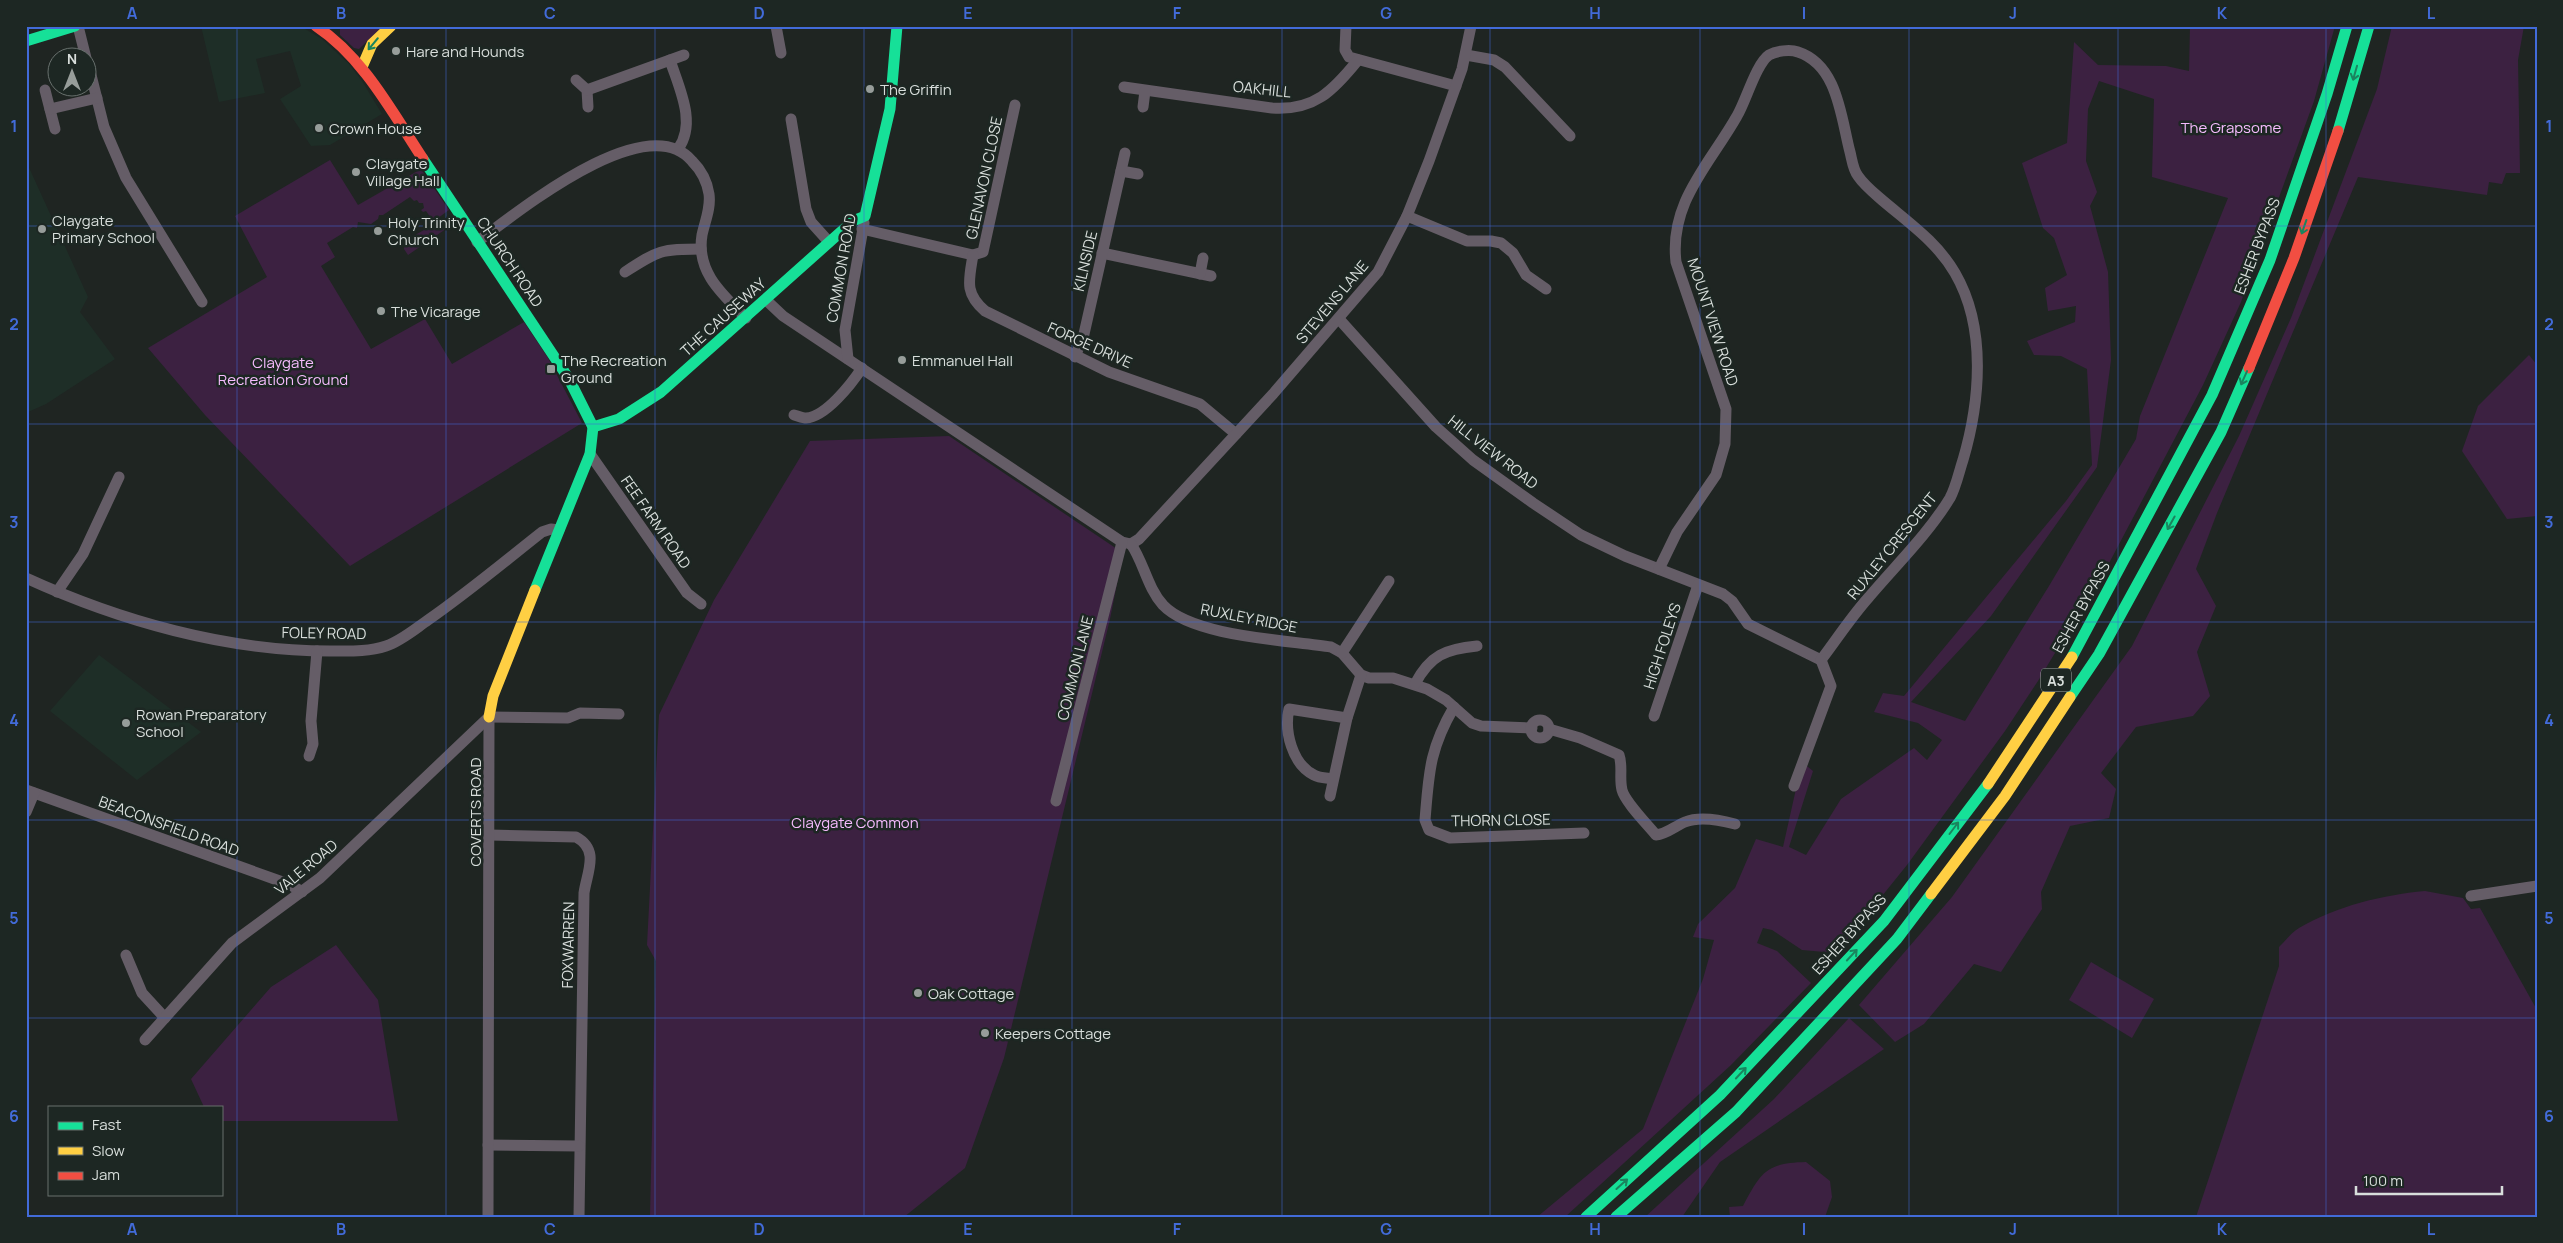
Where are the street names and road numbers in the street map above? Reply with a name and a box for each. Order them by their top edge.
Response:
street label: OAKHILL [1232,76,1292,103]
street label: GLENAVON CLOSE [961,115,1007,241]
street label: ESHER BYPASS [2229,195,2285,297]
street label: COMMON ROAD [821,212,861,324]
street label: CHURCH ROAD [472,213,548,311]
street label: KILNSIDE [1068,229,1102,293]
street label: MOUNT VIEW ROAD [1682,255,1744,389]
street label: STEVENS LANE [1291,256,1373,348]
street label: THE CAUSEWAY [676,273,771,361]
street label: FORGE DRIVE [1044,317,1136,373]
street label: HILL VIEW ROAD [1444,410,1542,494]
street label: FEE FARM ROAD [616,471,696,573]
street label: RUXLEY CRESCENT [1842,488,1942,604]
street label: ESHER BYPASS [2047,557,2115,657]
street label: RUXLEY RIDGE [1199,598,1299,638]
street label: HIGH FOLEYS [1638,600,1686,692]
street label: COMMON LANE [1052,614,1098,722]
street label: FOLEY ROAD [281,622,367,644]
road number: A3 [2041,668,2071,692]
street label: COVERTS ROAD [465,758,486,866]
street label: BEACONSFIELD ROAD [96,791,242,861]
street label: THORN CLOSE [1451,809,1551,831]
street label: VALE ROAD [270,834,342,900]
street label: ESHER BYPASS [1807,889,1891,979]
street label: FOXWARREN [557,901,579,989]

